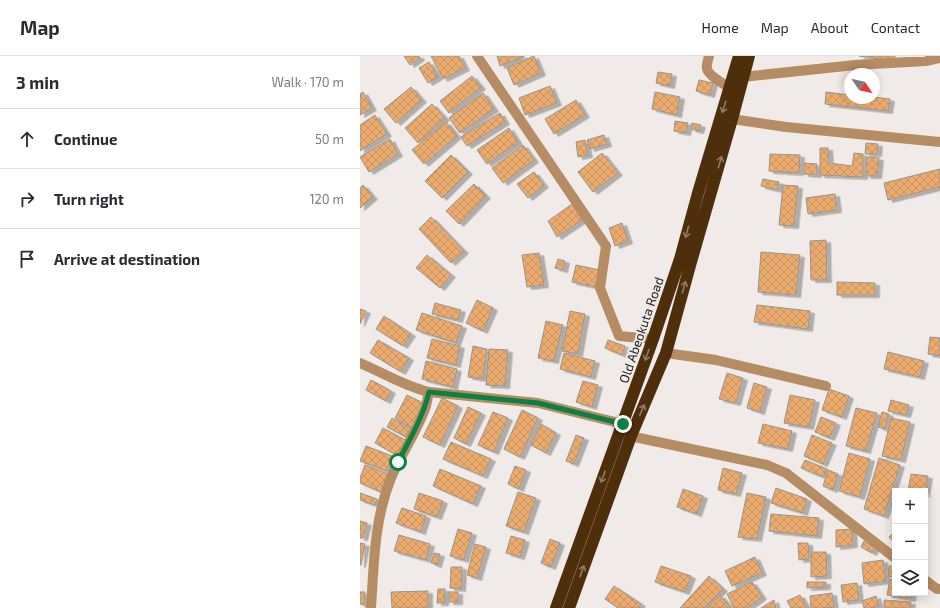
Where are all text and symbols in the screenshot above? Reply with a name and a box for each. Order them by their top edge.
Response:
text: Map [20,16,60,39]
text: Home [702,19,739,36]
text: Map [761,19,789,36]
text: About [811,19,849,36]
text: Contact [871,19,920,36]
north arrow [844,68,880,104]
text: 3 min [16,72,59,92]
text: Walk · 170 m [272,74,344,90]
one-way arrow [720,100,727,113]
icon: ahead [16,128,38,150]
text: Continue [54,130,117,148]
text: 50 m [315,131,344,147]
one-way arrow [717,156,724,169]
icon: right [16,188,38,210]
text: Turn right [54,190,124,208]
text: 120 m [309,191,344,207]
one-way arrow [683,225,691,238]
icon: arrive [16,248,38,270]
text: Arrive at destination [54,250,200,268]
street label: Old Abeokuta Road [615,275,667,385]
one-way arrow [681,281,688,294]
one-way arrow [643,349,651,361]
one-way arrow [639,404,646,416]
route end [614,415,632,433]
route start [389,453,407,471]
one-way arrow [599,471,607,483]
map controls [892,488,928,596]
button: + [892,488,928,524]
button: − [892,524,928,560]
button: layers [892,560,928,596]
one-way arrow [579,566,587,578]

